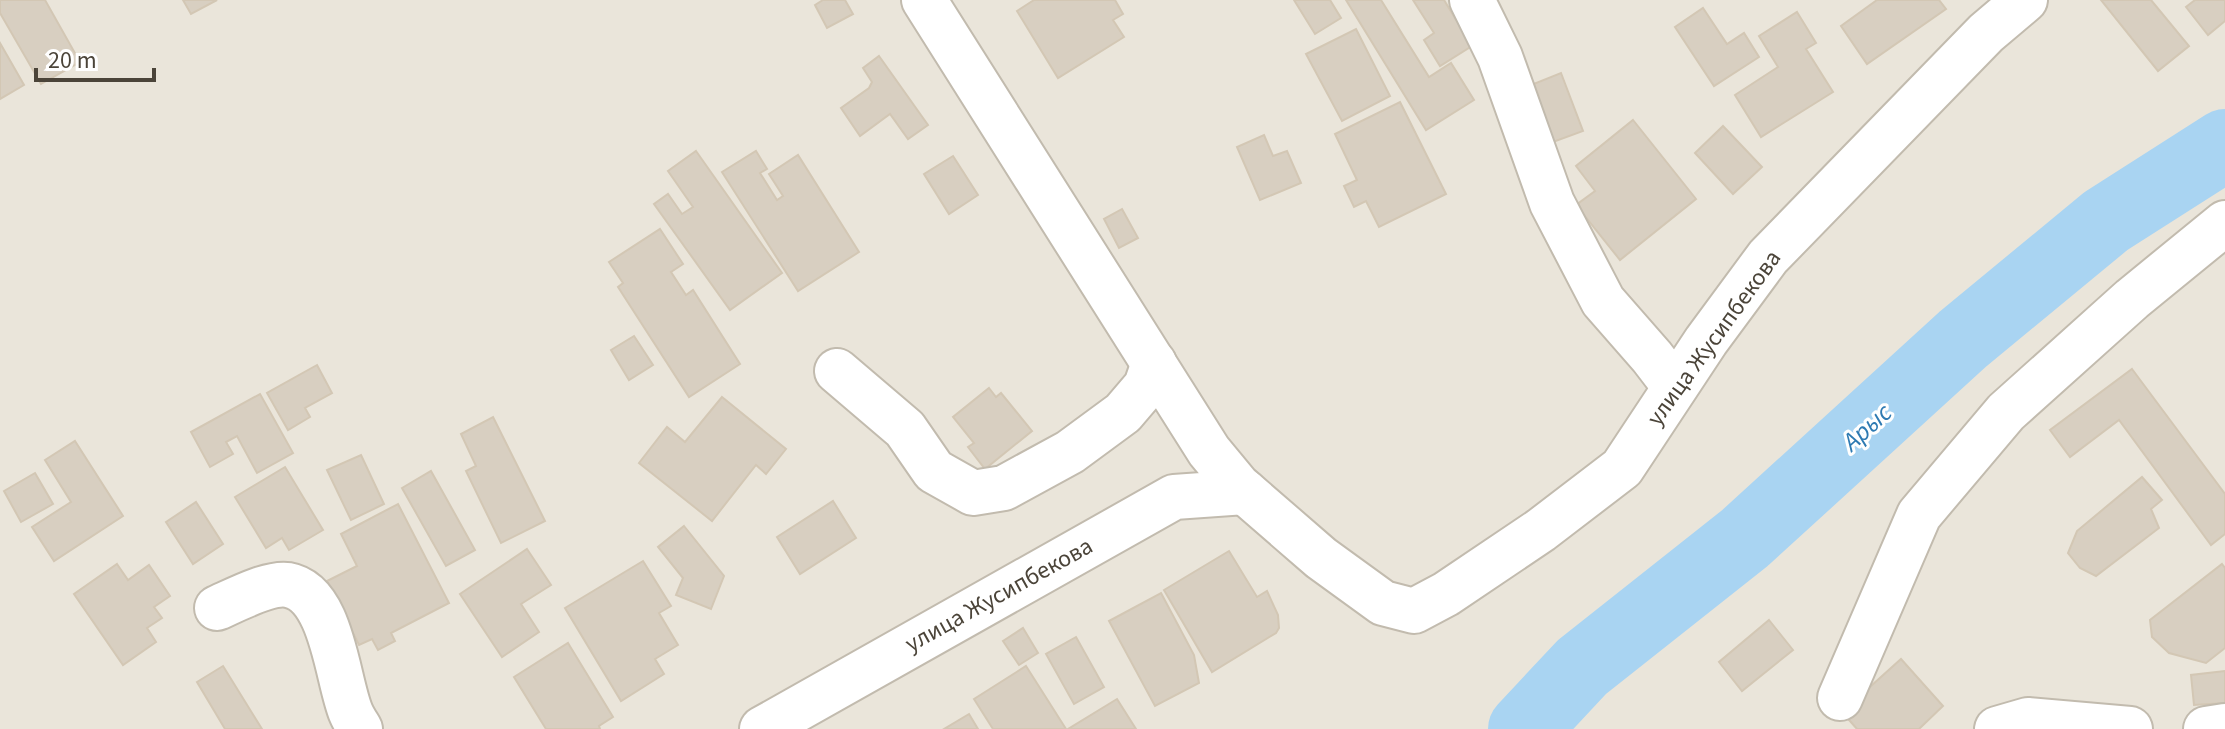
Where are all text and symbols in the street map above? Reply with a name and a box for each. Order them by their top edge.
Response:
scale bar [36,32,154,82]
text: 20 m [48,43,97,78]
street label: улица Жусипбекова [1638,243,1790,433]
water label: Арыс [1832,394,1901,461]
street label: улица Жусипбекова [899,529,1099,661]

